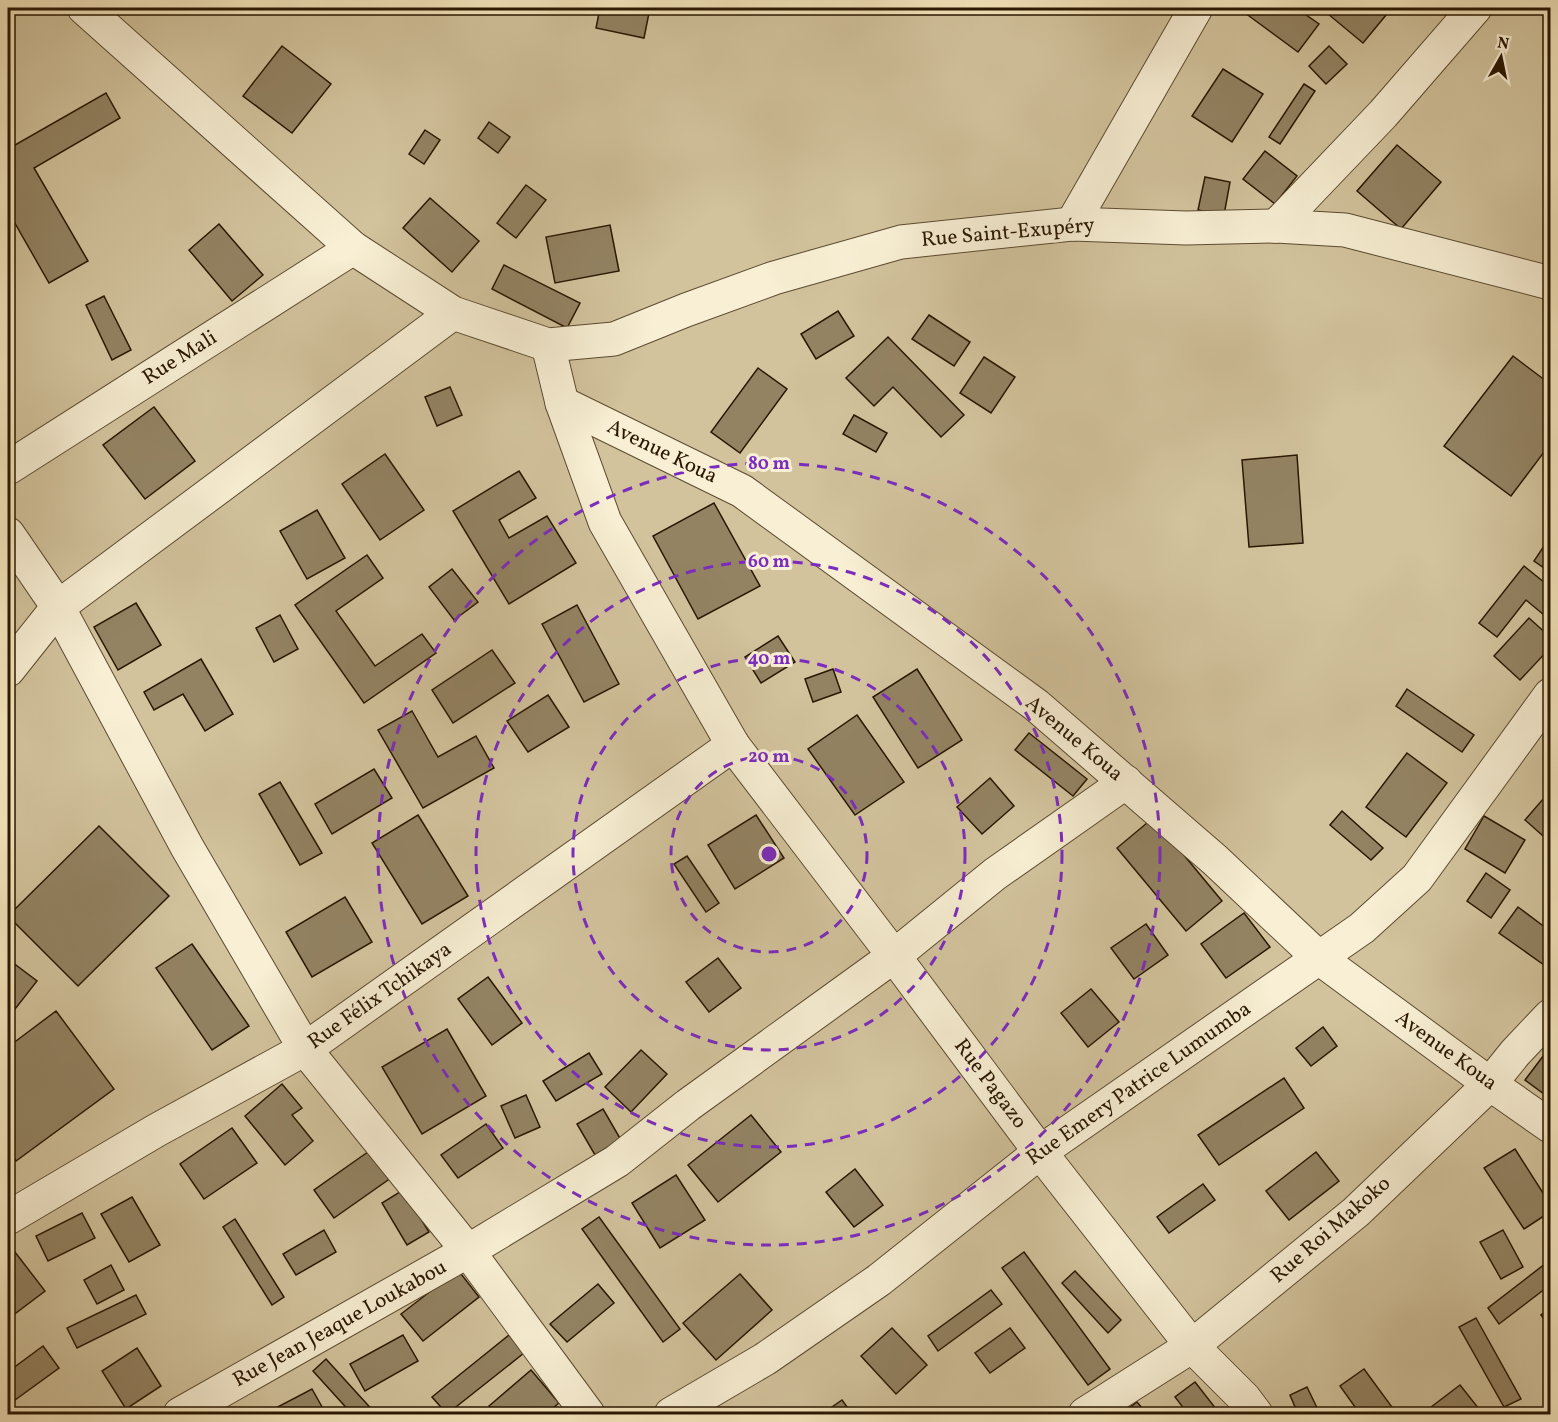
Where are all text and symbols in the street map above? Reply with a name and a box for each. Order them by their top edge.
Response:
north arrow [1471,27,1531,87]
text: N [1496,32,1511,56]
street label: Rue Saint-Exupéry [920,211,1097,255]
street label: Rue Mali [137,324,223,392]
street label: Avenue Koua [602,413,722,491]
text: 80 m [748,452,790,477]
text: 60 m [748,550,790,575]
text: 40 m [748,647,790,672]
street label: Avenue Koua [1019,689,1129,789]
text: 20 m [748,745,790,770]
centre of rings [759,844,779,864]
street label: Rue Félix Tchikaya [302,935,458,1057]
street label: Rue Emery Patrice Lumumba [1021,995,1257,1173]
street label: Avenue Koua [1389,1004,1503,1098]
street label: Rue Pagazo [947,1033,1033,1135]
street label: Rue Roi Makoko [1265,1170,1397,1290]
street label: Rue Jean Jeaque Loukabou [228,1253,452,1395]

